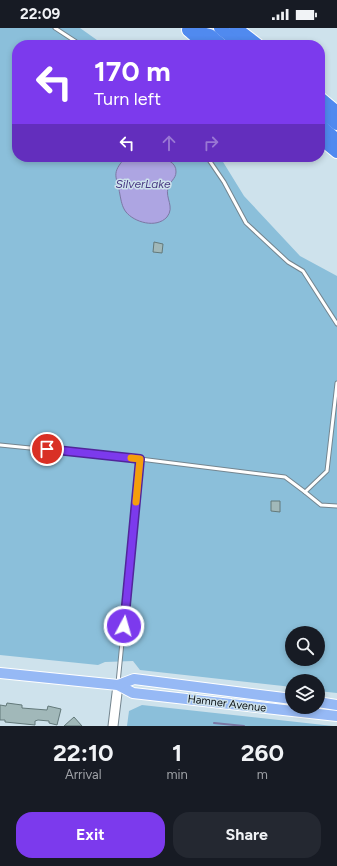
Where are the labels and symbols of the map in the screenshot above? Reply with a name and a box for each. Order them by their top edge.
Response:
water label: SilverLake [115,177,171,191]
pin [30,432,64,466]
position arrow [103,605,145,647]
street label: Hamner Avenue [187,692,267,715]

